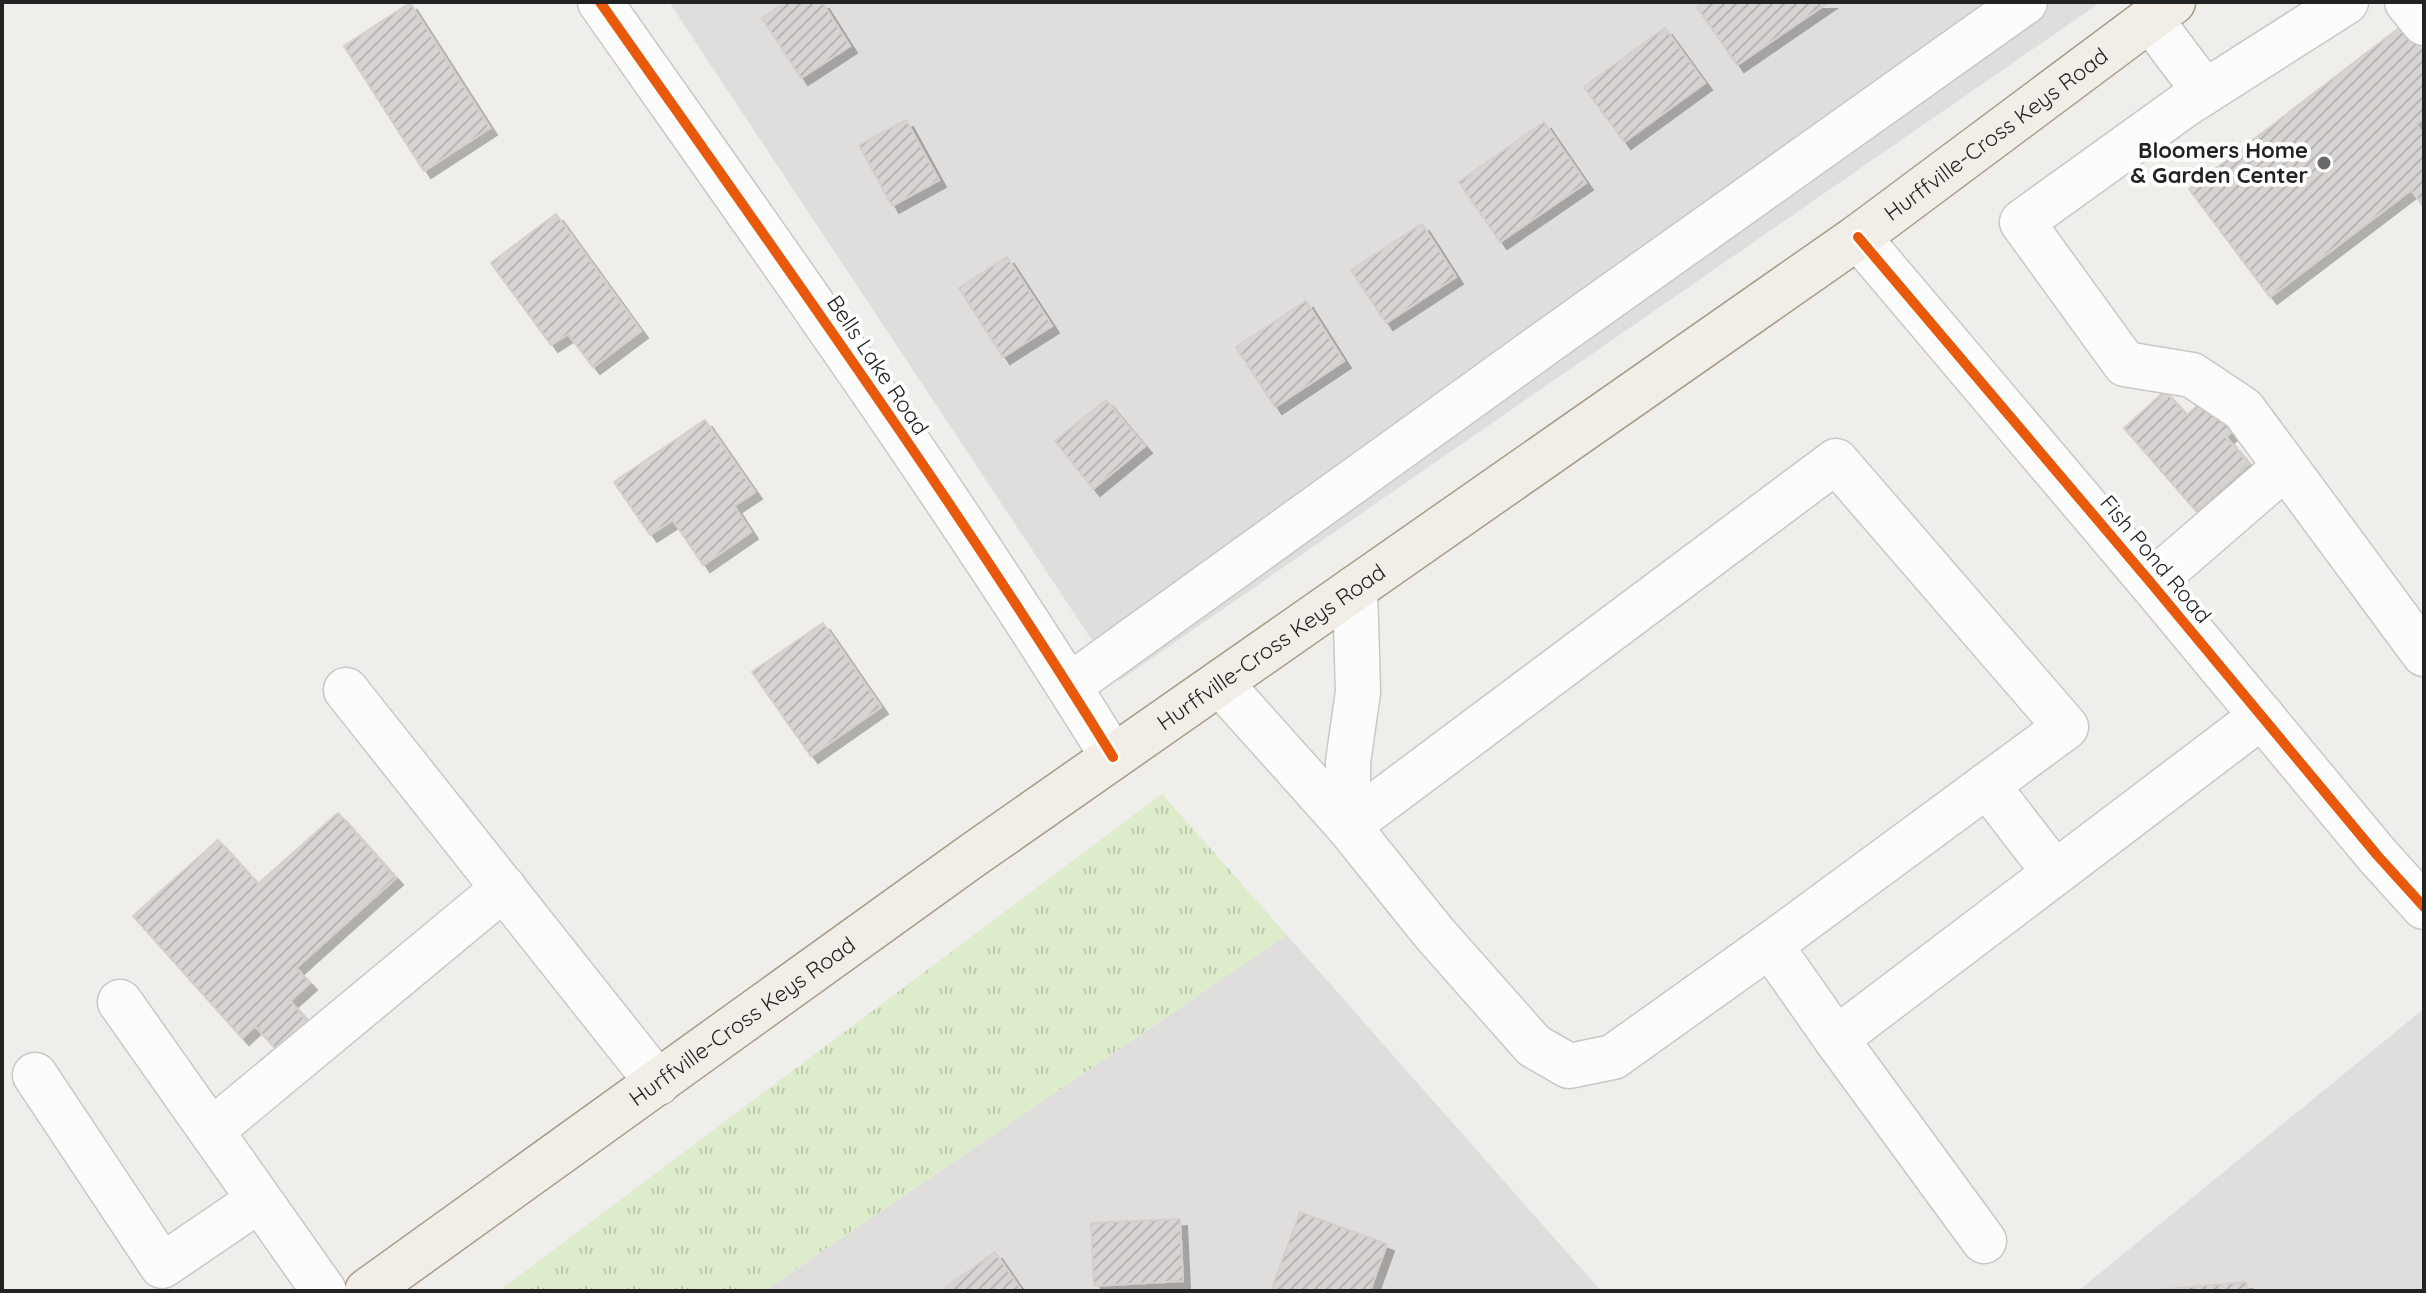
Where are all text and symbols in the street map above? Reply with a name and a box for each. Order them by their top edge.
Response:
street label: Hurffville-Cross Keys Road [1878,41,2113,227]
place label: Bloomers Home & Garden Center [2130,136,2308,189]
marker: Bloomers Home & Garden Center [2315,154,2333,172]
street label: Bells Lake Road [821,290,935,440]
street label: Fish Pond Road [2094,489,2218,629]
street label: Hurffville-Cross Keys Road [1151,557,1391,736]
street label: Hurffville-Cross Keys Road [623,930,861,1112]

